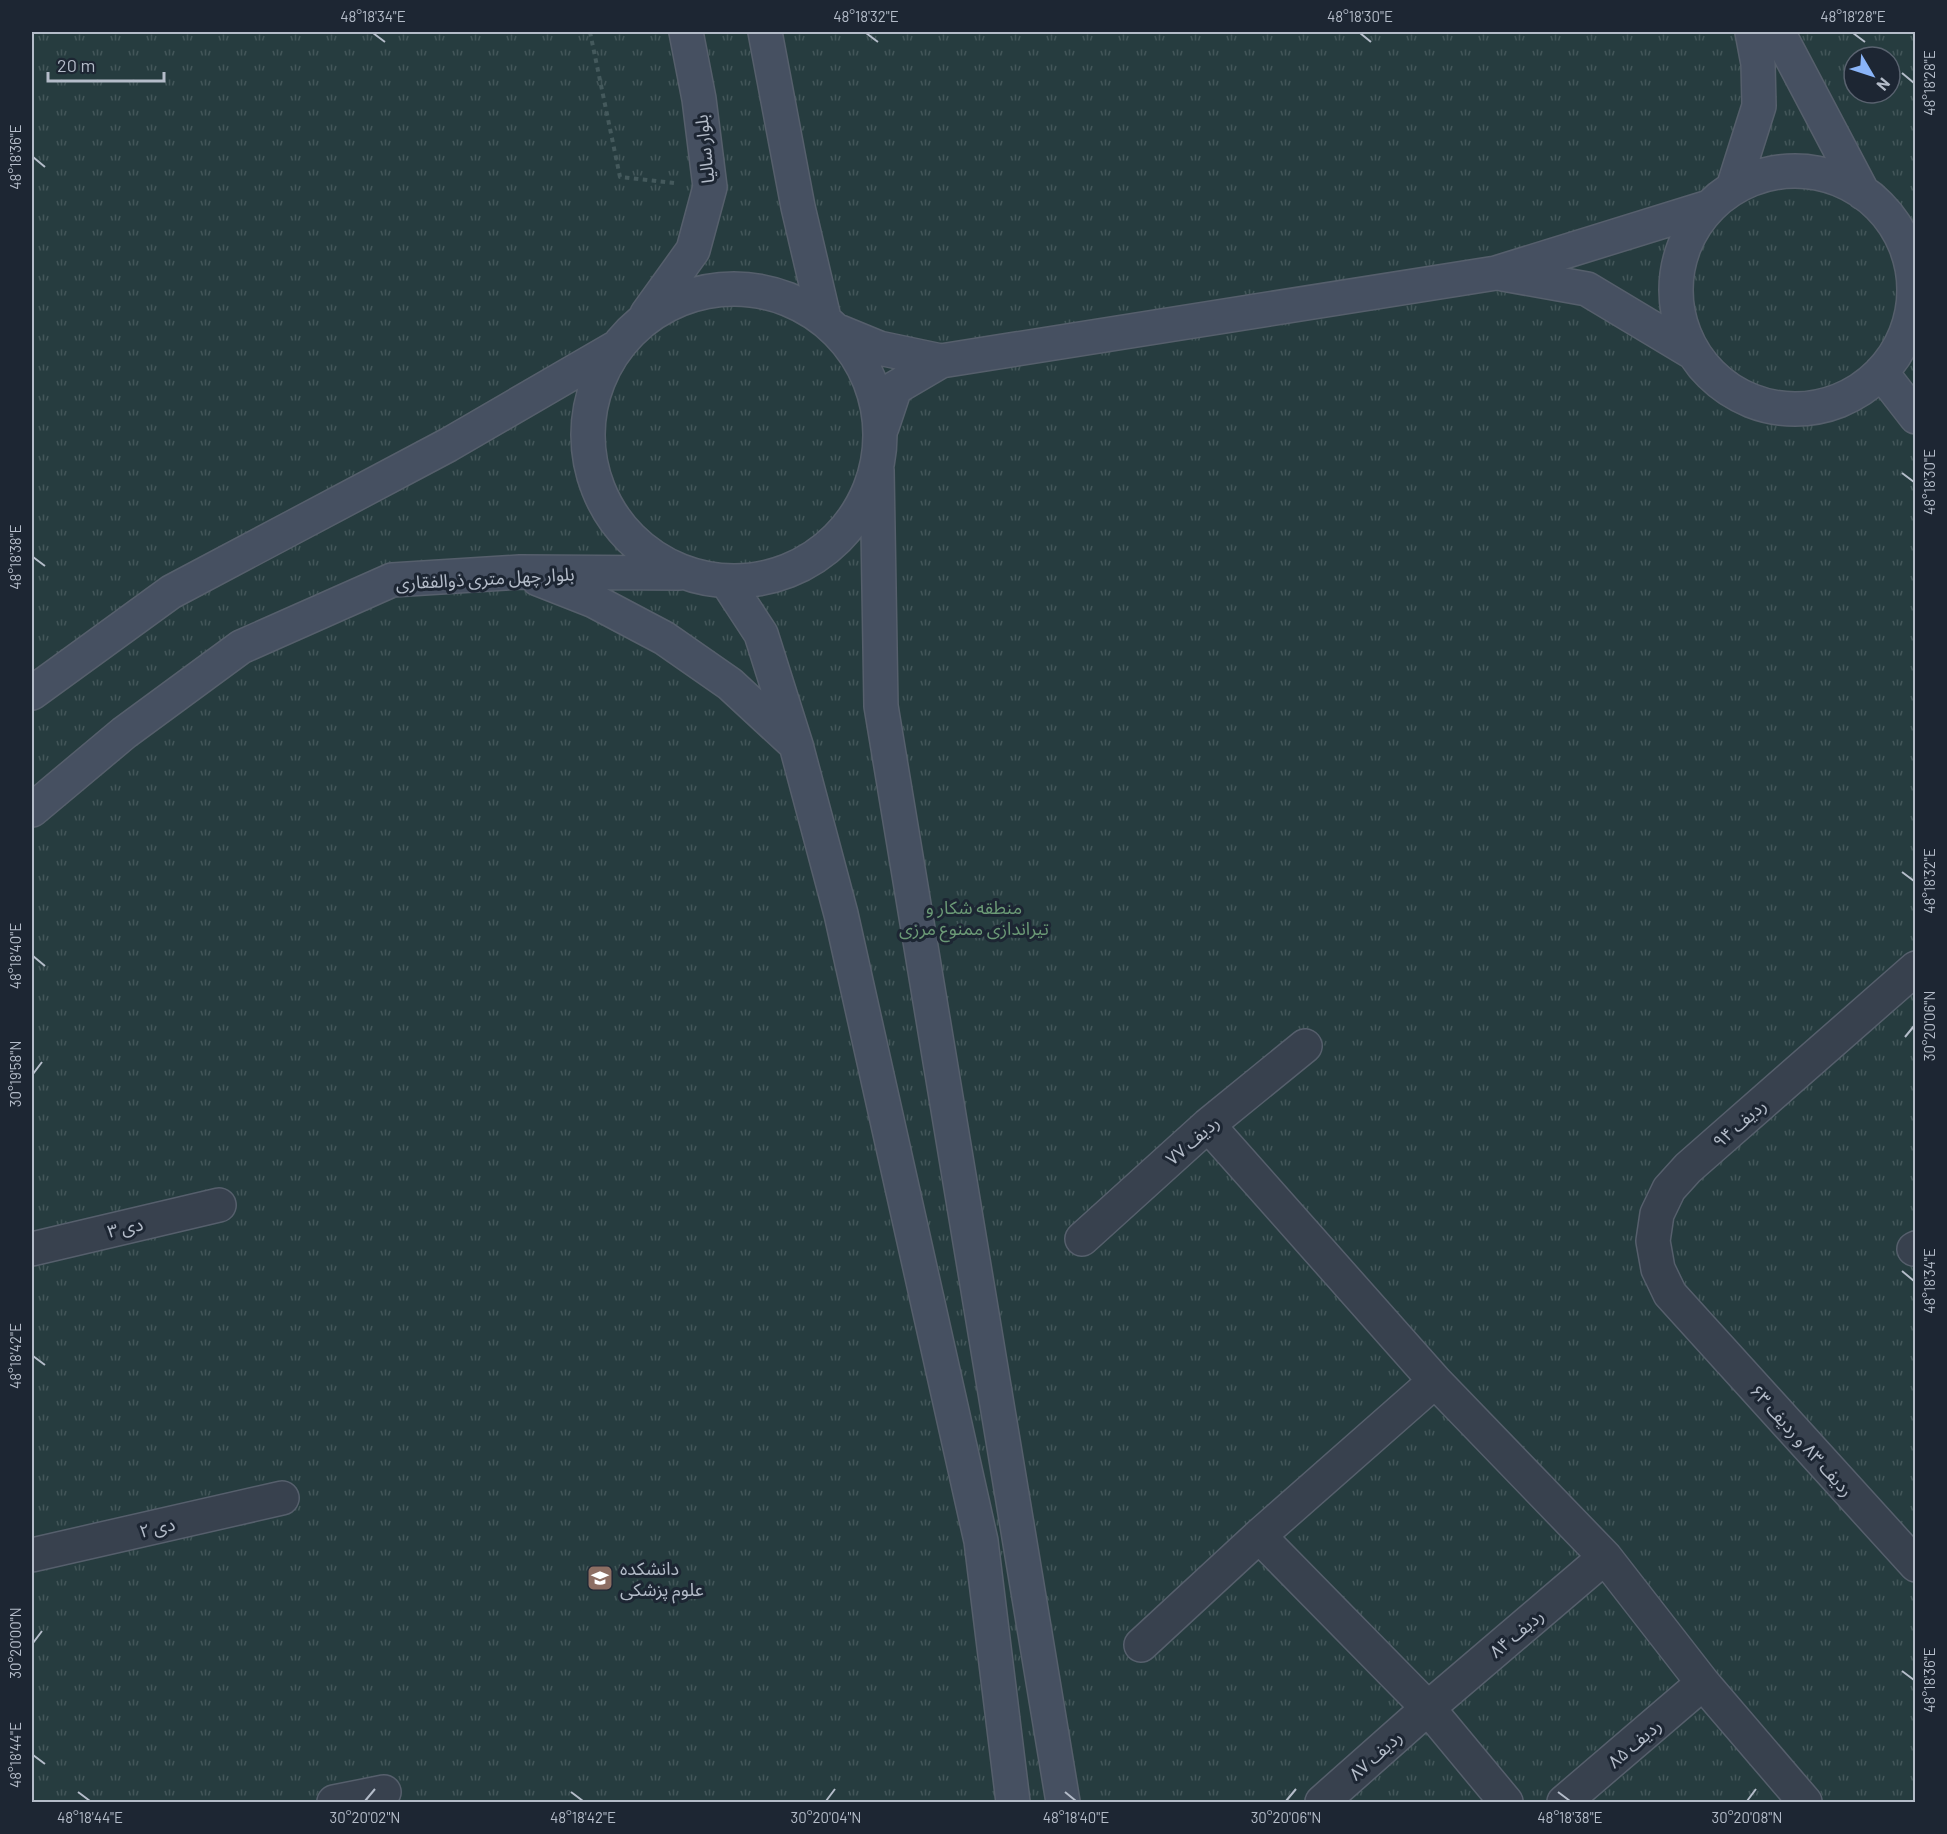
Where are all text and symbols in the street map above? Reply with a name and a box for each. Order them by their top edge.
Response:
text: 48°18'34"E [340,7,406,25]
text: 48°18'32"E [833,7,899,25]
text: 48°18'30"E [1327,7,1393,25]
text: 48°18'28"E [1820,7,1886,25]
scale bar [48,45,164,83]
north arrow [1842,45,1902,105]
text: 48°18'28"E [1920,50,1938,116]
text: 20 m [57,54,95,76]
text: N [1873,75,1895,95]
street label: بلوار سالیا [689,113,720,185]
text: 48°18'36"E [6,124,24,190]
text: 48°18'30"E [1920,449,1938,515]
text: 48°18'38"E [6,524,24,590]
street label: بلوار چهل متری ذوالفقاری [395,562,575,595]
text: 48°18'32"E [1920,848,1938,914]
park label: منطقه شکار و تیراندازی ممنوع مرزی [899,896,1049,943]
text: 48°18'40"E [6,923,24,989]
text: 30°20'06"N [1920,991,1938,1061]
text: 30°19'58"N [6,1041,24,1107]
street label: ردیف ۹۴ [1708,1094,1771,1153]
street label: ردیف ۷۷ [1161,1111,1224,1170]
street label: دی ۳ [105,1212,145,1243]
text: 48°18'34"E [1920,1248,1938,1314]
text: 48°18'42"E [6,1323,24,1389]
street label: ردیف ۸۳ و ردیف ۶۳ [1745,1379,1858,1501]
street label: دی ۲ [137,1512,177,1543]
place label: دانشکده علوم پزشکی [620,1557,704,1604]
school or university icon: دانشکده علوم پزشکی [585,1563,615,1593]
street label: ردیف ۸۴ [1484,1604,1548,1663]
text: 30°20'00"N [6,1607,24,1679]
text: 48°18'36"E [1920,1647,1938,1713]
street label: ردیف ۸۵ [1603,1714,1666,1773]
text: 48°18'44"E [6,1722,24,1788]
street label: ردیف ۸۷ [1344,1725,1407,1785]
text: 48°18'44"E [57,1808,123,1826]
text: 30°20'02"N [329,1808,401,1826]
text: 48°18'42"E [550,1808,616,1826]
text: 30°20'04"N [790,1808,862,1826]
text: 48°18'40"E [1043,1808,1109,1826]
text: 30°20'06"N [1251,1808,1321,1826]
text: 48°18'38"E [1537,1808,1603,1826]
text: 30°20'08"N [1712,1808,1782,1826]

